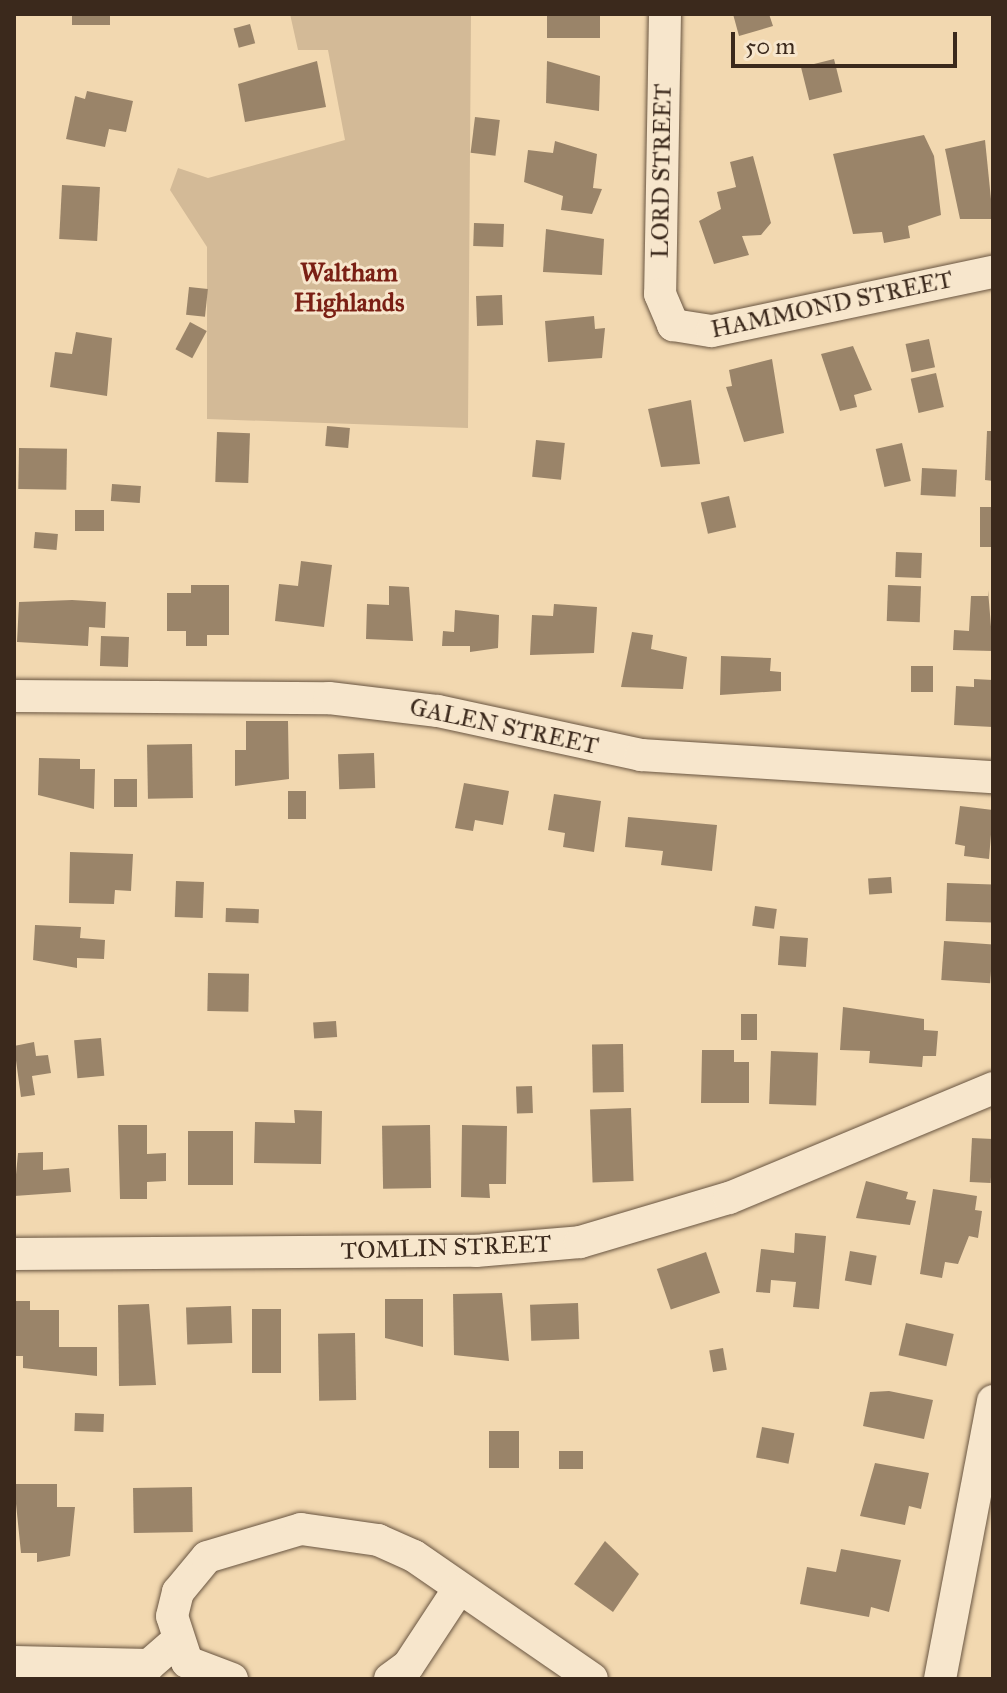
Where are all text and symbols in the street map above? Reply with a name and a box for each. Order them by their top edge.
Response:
scale bar [735,16,961,66]
text: 50 m [745,31,795,61]
street label: LORD STREET [646,83,678,259]
district label: Waltham Highlands [294,257,404,318]
street label: HAMMOND STREET [708,265,956,345]
street label: GALEN STREET [407,693,601,761]
street label: TOMLIN STREET [340,1230,552,1266]

